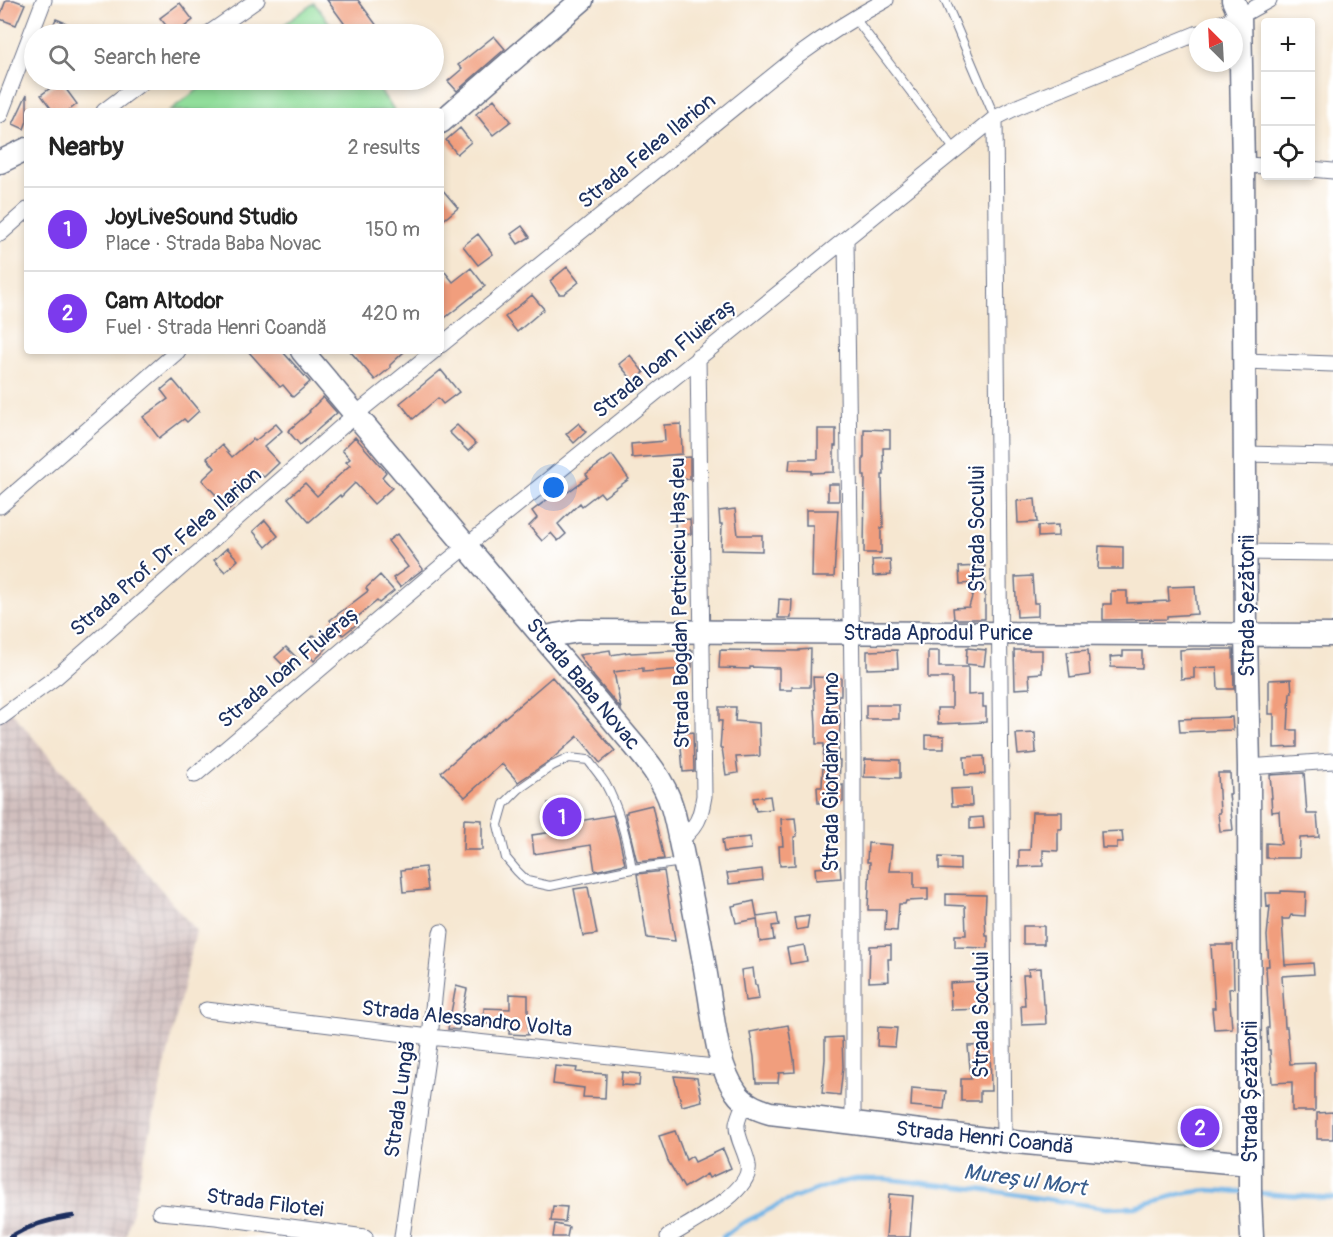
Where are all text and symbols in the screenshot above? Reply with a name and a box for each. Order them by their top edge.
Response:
north arrow [1189,18,1243,72]
map controls [1261,18,1315,180]
button: + [1261,18,1315,72]
search box [24,24,444,90]
icon: search [45,41,78,74]
text: Search here [93,43,200,71]
button: − [1261,72,1315,126]
street label: Strada Felea Ilarion [573,87,721,215]
button: locate [1261,126,1315,180]
text: Nearby [48,131,124,163]
text: 2 results [348,135,420,160]
text: JoyLiveSound Studio [105,203,297,231]
text: 1 [64,217,71,242]
text: 150 m [366,217,420,242]
text: Place · Strada Baba Novac [105,231,322,256]
text: Cam Altodor [105,287,223,315]
street label: Strada Ioan Fluieraș [588,292,742,424]
text: 2 [62,301,73,326]
text: 420 m [361,301,420,326]
text: Fuel · Strada Henri Coandă [105,315,327,340]
street label: Strada Bogdan Petriceicu Hașdeu [664,457,696,749]
street label: Strada Prof. Dr. Felea Ilarion [65,461,267,643]
street label: Strada Socului [964,465,991,592]
your location [539,473,568,502]
street label: Strada Șezătorii [1234,535,1261,677]
street label: Strada Ioan Fluieraș [212,600,366,734]
street label: Strada Baba Novac [520,612,646,756]
street label: Strada Aprodul Purice [843,620,1033,647]
street label: Strada Giordano Bruno [818,672,845,872]
pin: 1 [542,794,582,840]
street label: Strada Socului [968,951,995,1078]
street label: Strada Alessandro Volta [360,995,574,1043]
street label: Strada Șezătorii [1237,1021,1264,1163]
street label: Strada Lungă [378,1039,422,1159]
pin: 2 [1180,1106,1220,1150]
street label: Strada Henri Coandă [895,1115,1075,1161]
water label: Mureșul Mort [962,1158,1090,1203]
street label: Strada Filotei [205,1182,325,1224]

